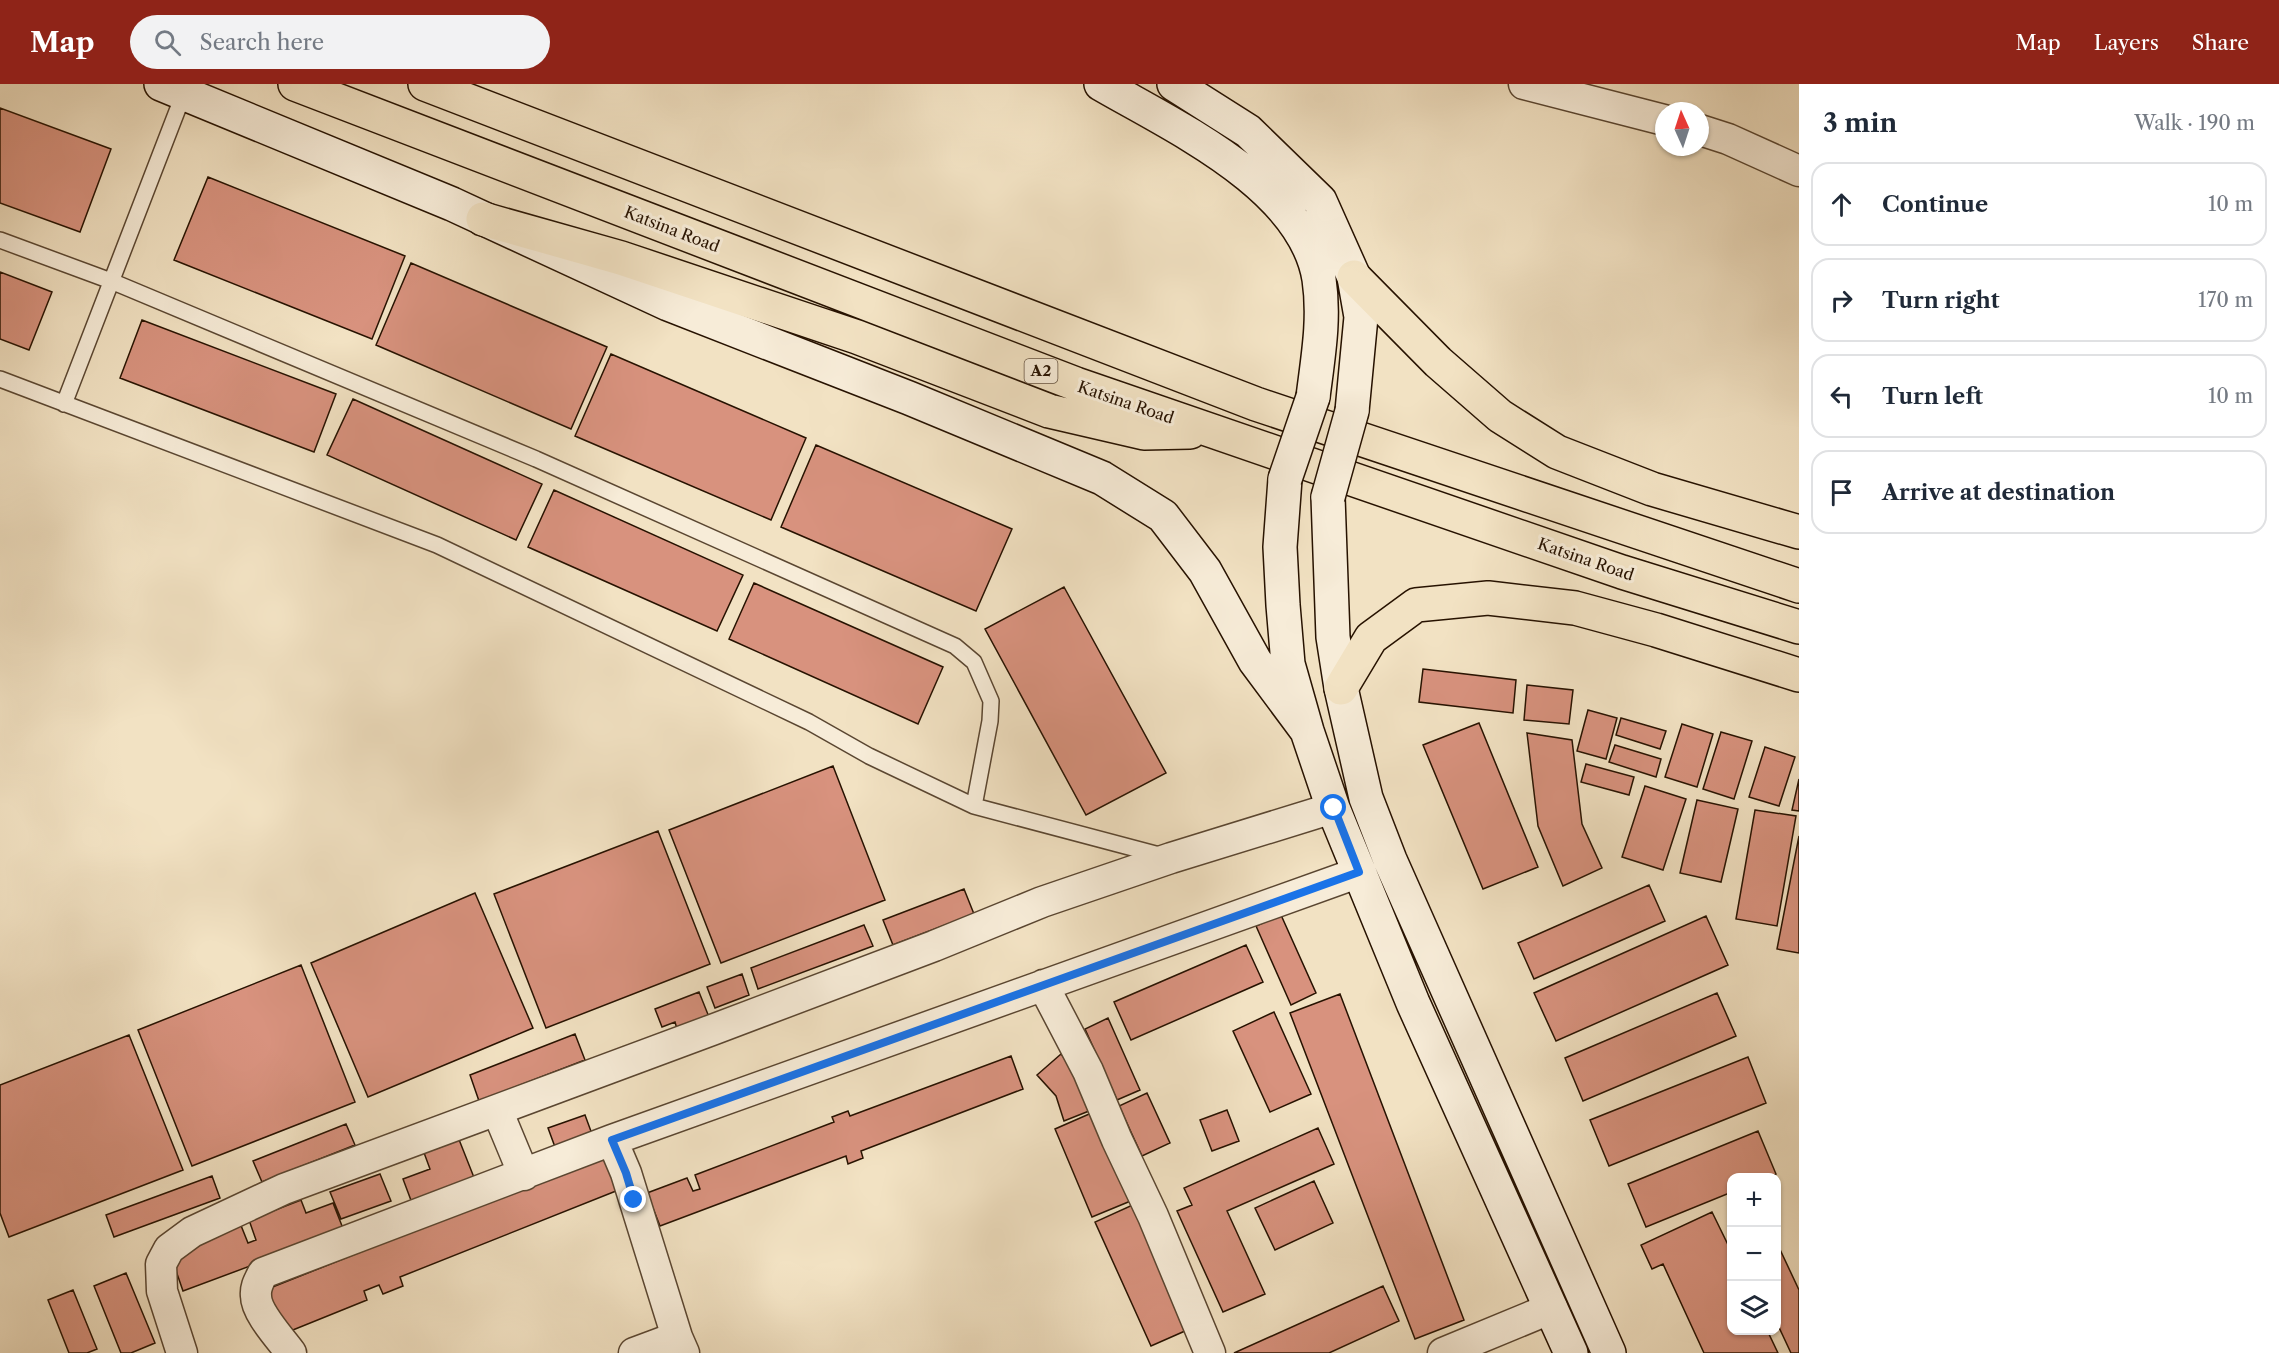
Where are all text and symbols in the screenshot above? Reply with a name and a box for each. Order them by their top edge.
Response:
search box [130,15,550,69]
text: Map [30,25,94,59]
icon: search [151,26,184,59]
text: Search here [199,29,324,56]
text: Map [2016,30,2061,55]
text: Layers [2094,30,2159,55]
text: Share [2192,30,2249,55]
north arrow [1655,102,1709,156]
text: 3 min [1823,107,1897,139]
text: Walk · 190 m [2134,111,2255,135]
icon: ahead [1825,188,1858,221]
text: Continue [1882,191,1988,218]
text: 10 m [2208,192,2253,216]
street label: Katsina Road [622,202,723,256]
icon: right [1825,284,1858,317]
text: Turn right [1882,287,2000,314]
text: 170 m [2198,288,2253,312]
road number: A2 [1024,359,1058,383]
street label: Katsina Road [1075,376,1177,428]
icon: left [1825,380,1858,413]
text: Turn left [1882,383,1983,410]
text: 10 m [2208,384,2253,408]
icon: arrive [1825,476,1858,509]
text: Arrive at destination [1882,479,2115,506]
street label: Katsina Road [1535,533,1637,585]
route start [1320,794,1346,820]
map controls [1727,1173,1781,1335]
button: + [1727,1173,1781,1227]
route end [620,1186,646,1212]
button: − [1727,1227,1781,1281]
button: layers [1727,1281,1781,1335]

